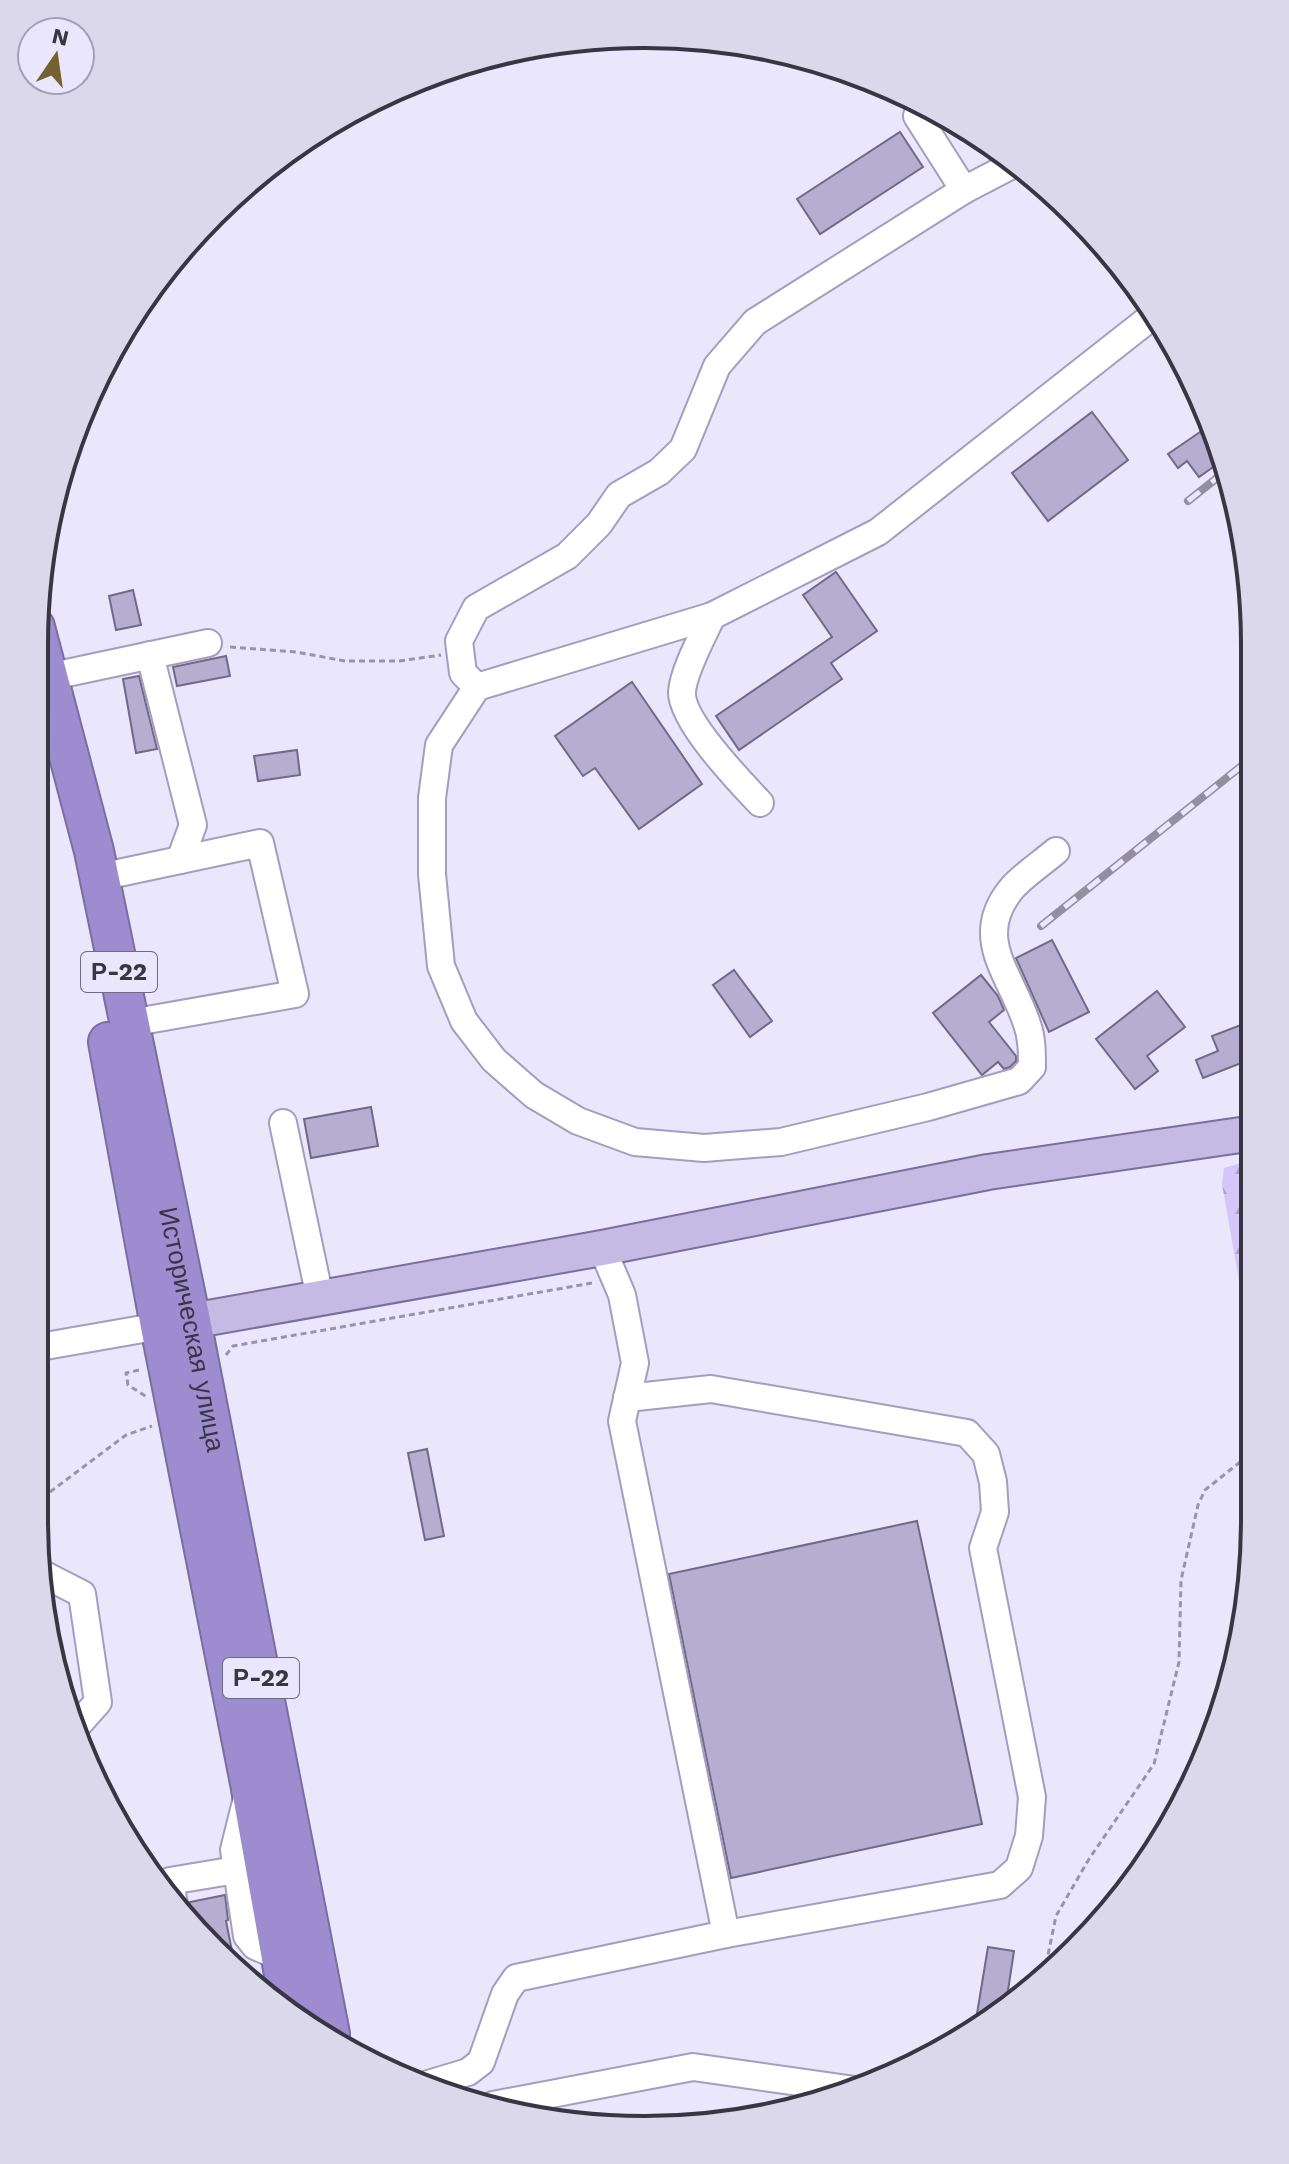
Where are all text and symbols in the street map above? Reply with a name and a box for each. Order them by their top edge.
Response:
north arrow [16,16,96,96]
text: N [50,23,71,51]
road number: Р-22 [81,952,157,992]
street label: Историческая улица [153,1204,231,1455]
road number: Р-22 [223,1658,299,1698]

